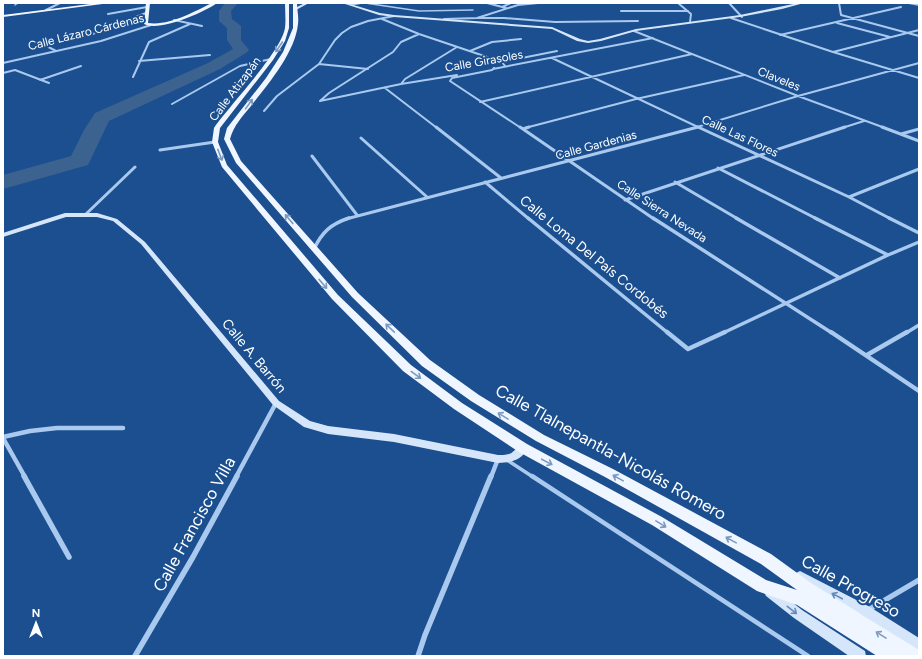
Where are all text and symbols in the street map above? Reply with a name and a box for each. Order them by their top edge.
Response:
street label: Calle Lázaro Cárdenas [27,11,146,53]
one-way arrow [275,41,283,52]
street label: Calle Girasoles [444,47,525,75]
street label: Calle Atizapán [206,54,264,124]
street label: Claveles [756,64,803,94]
one-way arrow [244,98,253,109]
street label: Calle Las Flores [700,112,781,160]
street label: Calle Gardenias [554,127,639,163]
one-way arrow [216,148,224,160]
street label: Calle Sierra Nevada [614,177,710,245]
street label: Calle Loma Del País Cordobés [516,192,672,322]
one-way arrow [285,214,294,225]
one-way arrow [319,278,328,289]
street label: Calle A. Barrón [218,316,290,397]
one-way arrow [385,323,395,333]
one-way arrow [410,371,421,379]
street label: Calle Tlalnepantla-Nicolás Romero [492,380,730,524]
one-way arrow [497,411,509,419]
street label: Calle Francisco Villa [149,453,239,595]
one-way arrow [541,458,553,466]
one-way arrow [612,473,624,481]
one-way arrow [655,520,666,528]
one-way arrow [726,536,738,544]
street label: Calle Progreso [798,551,904,621]
one-way arrow [831,592,843,600]
north arrow [16,603,56,643]
one-way arrow [787,605,798,614]
text: N [32,607,40,620]
one-way arrow [875,631,886,639]

